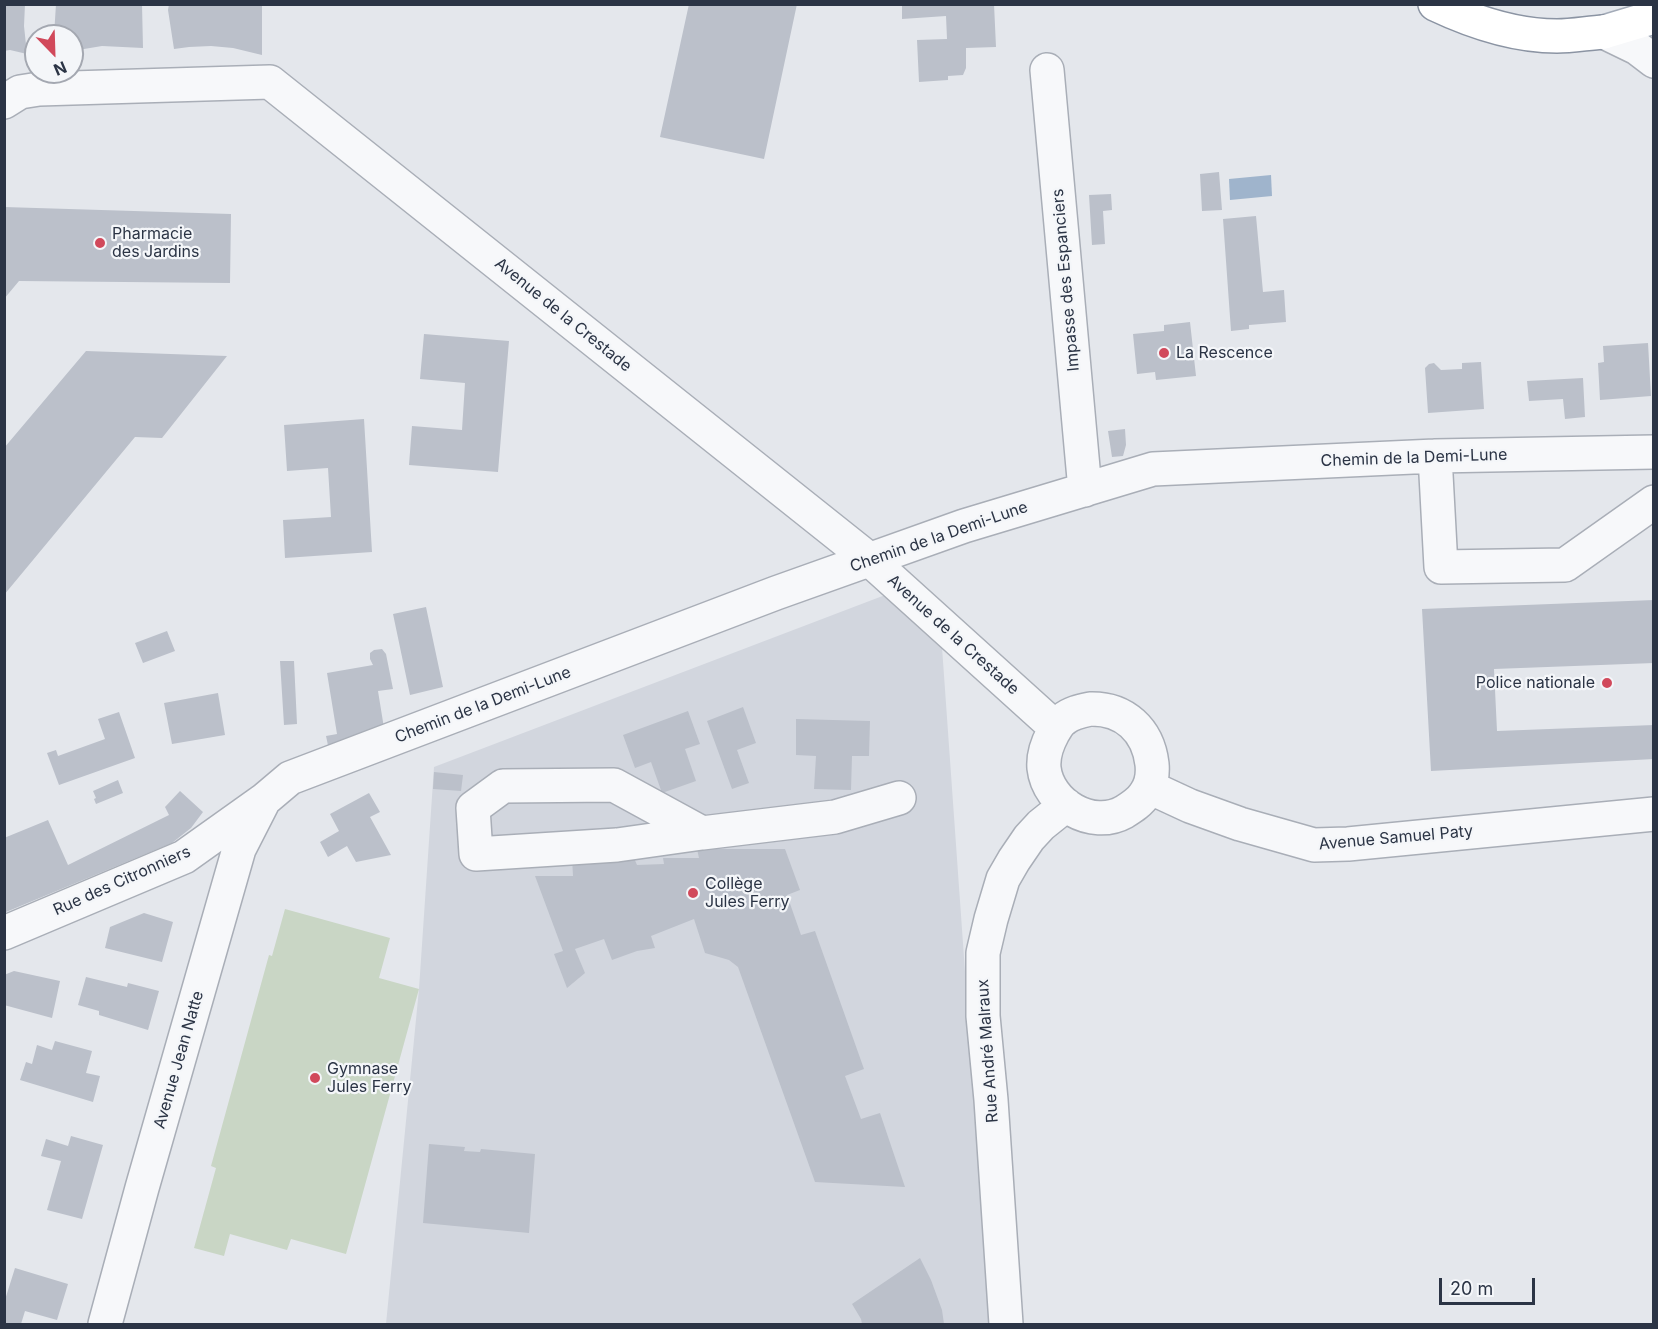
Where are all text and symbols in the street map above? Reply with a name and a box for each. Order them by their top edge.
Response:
north arrow [24,24,84,84]
text: N [51,57,70,80]
street label: Impasse des Espanciers [1048,188,1084,372]
place label: Pharmacie des Jardins [112,224,200,262]
marker: Pharmacie des Jardins [93,236,107,250]
street label: Avenue de la Crestade [491,254,635,376]
place label: La Rescence [1176,343,1273,363]
marker: La Rescence [1157,346,1171,360]
street label: Chemin de la Demi-Lune [1320,445,1508,471]
street label: Chemin de la Demi-Lune [848,498,1030,576]
street label: Avenue de la Crestade [883,571,1023,699]
street label: Chemin de la Demi-Lune [392,663,574,747]
place label: Police nationale [1476,673,1595,693]
marker: Police nationale [1600,676,1614,690]
street label: Avenue Samuel Paty [1318,822,1474,854]
street label: Rue des Citronniers [50,842,194,920]
place label: Collège Jules Ferry [705,874,789,912]
marker: Collège Jules Ferry [686,886,700,900]
street label: Rue André Malraux [973,979,1003,1123]
street label: Avenue Jean Natte [150,989,208,1131]
place label: Gymnase Jules Ferry [327,1059,411,1097]
marker: Gymnase Jules Ferry [308,1071,322,1085]
scale bar [1442,1266,1538,1304]
text: 20 m [1450,1278,1493,1299]

